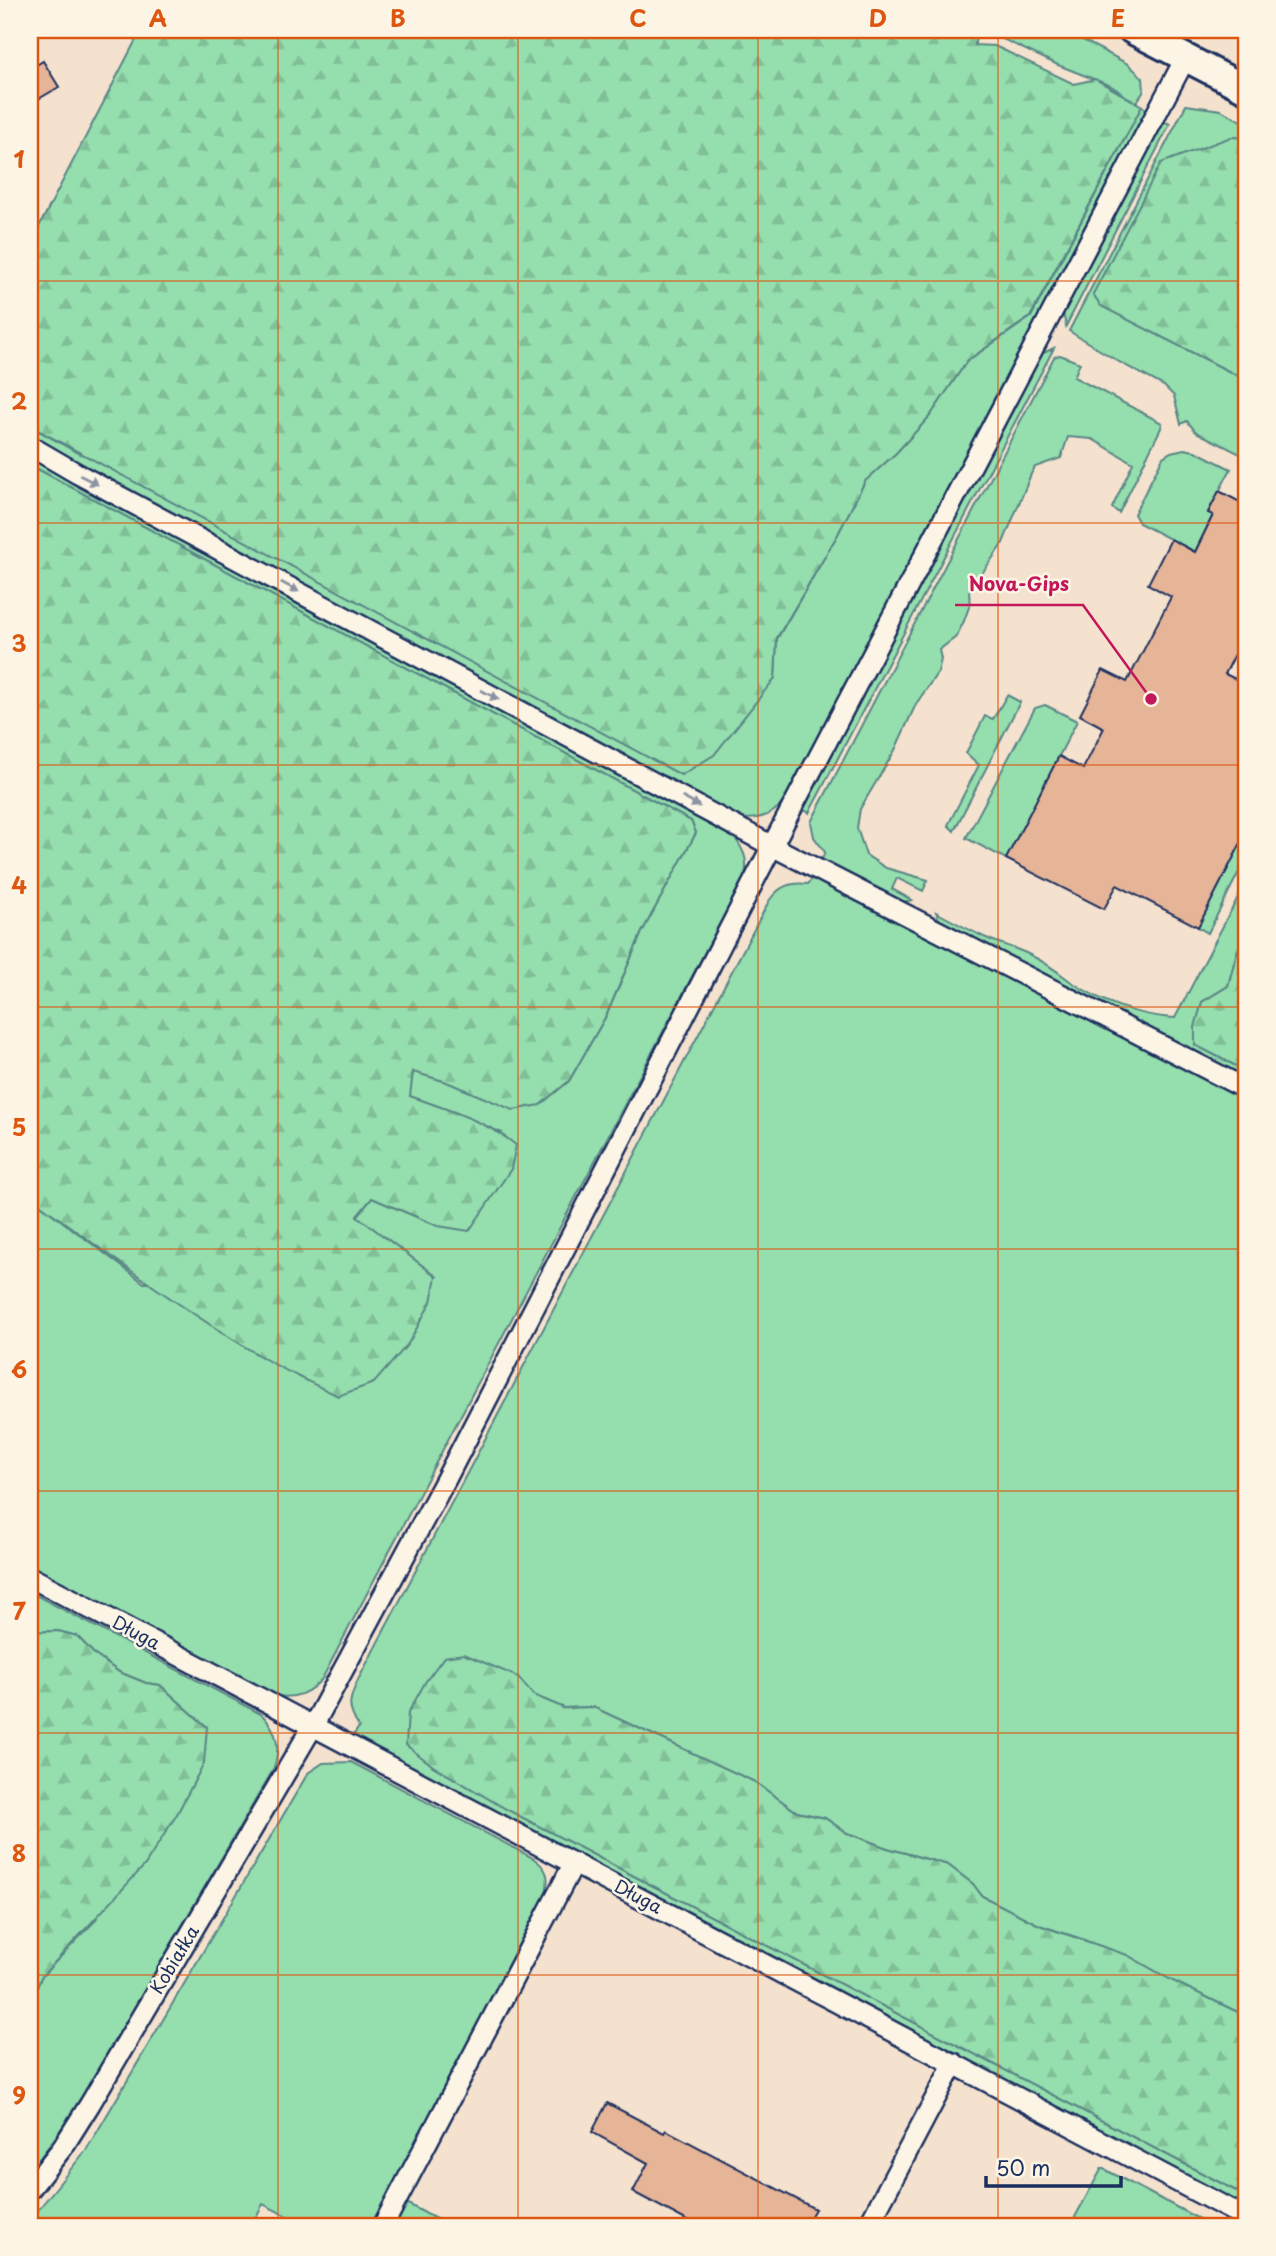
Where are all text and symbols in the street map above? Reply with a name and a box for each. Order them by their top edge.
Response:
text: A [149,0,167,35]
text: B [390,0,406,35]
text: C [629,0,647,35]
text: D [869,0,887,35]
text: E [1111,0,1125,35]
text: 1 [14,141,25,176]
text: 2 [11,383,27,418]
one-way arrow [79,475,99,486]
callout: Nova-Gips [955,565,1083,605]
text: Nova-Gips [969,569,1069,597]
one-way arrow [280,581,300,593]
text: 3 [11,625,27,660]
one-way arrow [481,688,501,700]
one-way arrow [681,796,701,808]
text: 4 [11,867,27,902]
text: 5 [12,1109,26,1144]
text: 6 [11,1351,27,1386]
text: 7 [12,1593,26,1628]
street label: Długa [108,1608,166,1656]
text: 8 [12,1835,26,1870]
street label: Długa [610,1872,668,1920]
street label: Kobiałka [142,1919,205,1999]
text: 9 [12,2077,26,2112]
scale bar [986,2144,1120,2188]
text: 50 m [996,2151,1050,2183]

